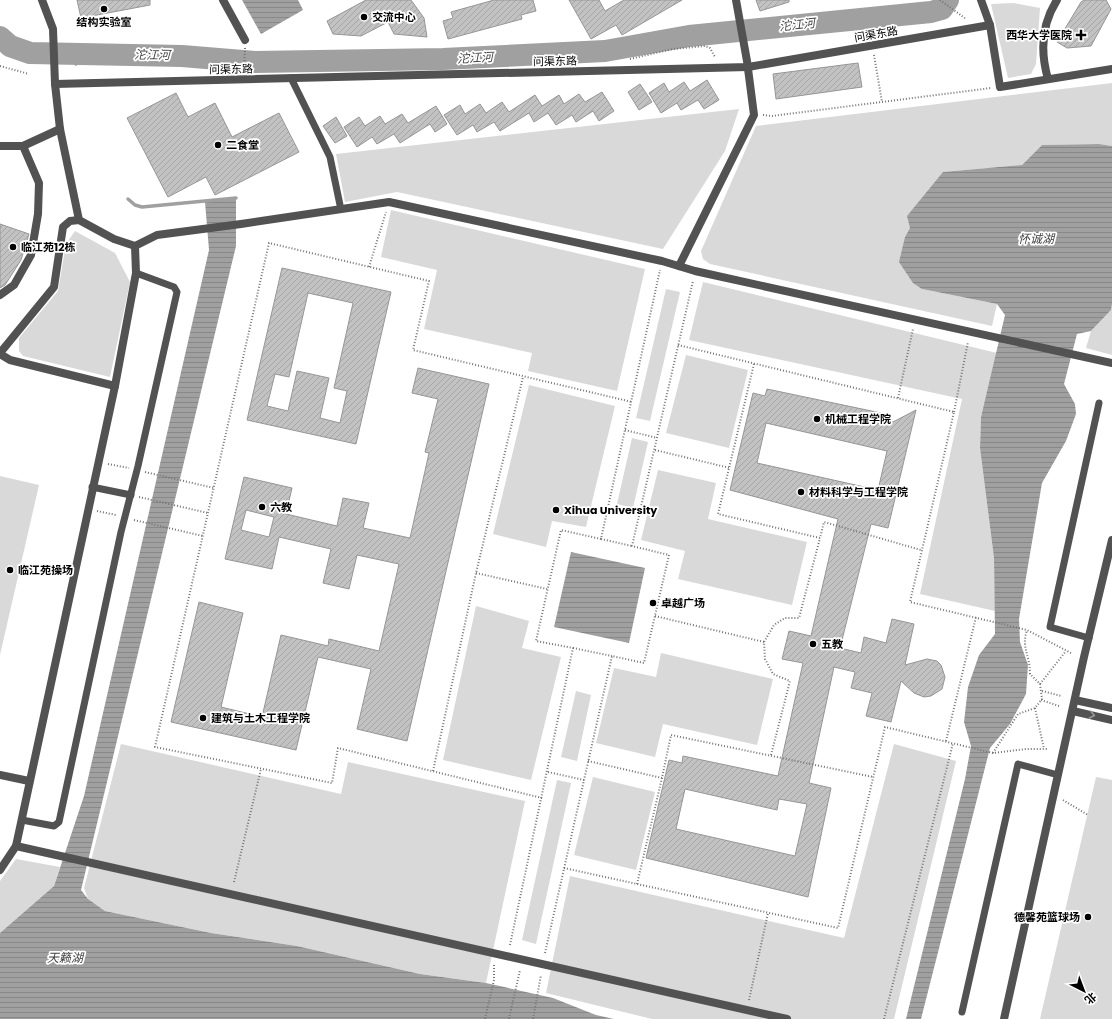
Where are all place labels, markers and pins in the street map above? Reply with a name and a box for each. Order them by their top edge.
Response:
marker: 结构实验室 [99,4,109,14]
place label: 交流中心 [372,9,416,25]
marker: 交流中心 [359,12,369,22]
place label: 结构实验室 [76,14,132,30]
place label: 西华大学医院 [1006,27,1072,43]
marker: 西华大学医院 [1075,29,1087,41]
place label: 二食堂 [226,137,259,153]
marker: 二食堂 [213,140,223,150]
place label: 临江苑12栋 [21,239,75,255]
marker: 临江苑12栋 [8,242,18,252]
place label: 机械工程学院 [825,411,891,427]
marker: 机械工程学院 [812,414,822,424]
place label: 材料科学与工程学院 [809,484,908,500]
marker: 材料科学与工程学院 [796,487,806,497]
place label: 六教 [270,499,292,515]
marker: 六教 [257,502,267,512]
place label: Xihua University [564,502,657,518]
marker: Xihua University [551,505,561,515]
place label: 临江苑操场 [18,562,73,578]
marker: 临江苑操场 [5,565,15,575]
place label: 卓越广场 [661,595,705,611]
marker: 卓越广场 [648,598,658,608]
place label: 五教 [821,636,843,652]
marker: 五教 [808,639,818,649]
place label: 建筑与土木工程学院 [211,710,310,726]
marker: 建筑与土木工程学院 [198,713,208,723]
place label: 德馨苑篮球场 [1014,909,1080,925]
marker: 德馨苑篮球场 [1083,912,1093,922]

